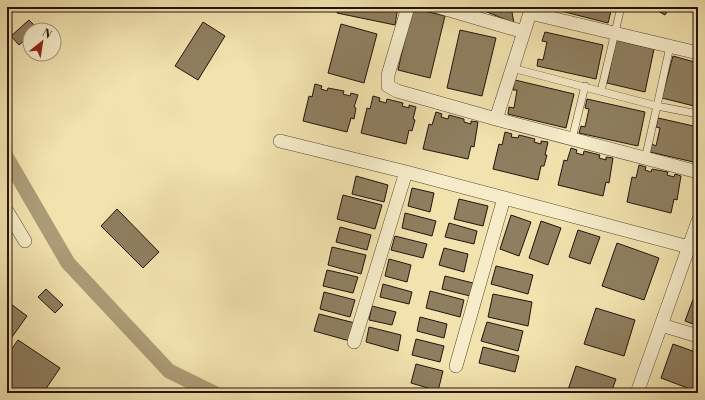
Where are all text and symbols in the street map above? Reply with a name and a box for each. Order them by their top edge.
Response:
north arrow [22,22,62,62]
text: N [39,26,54,43]

